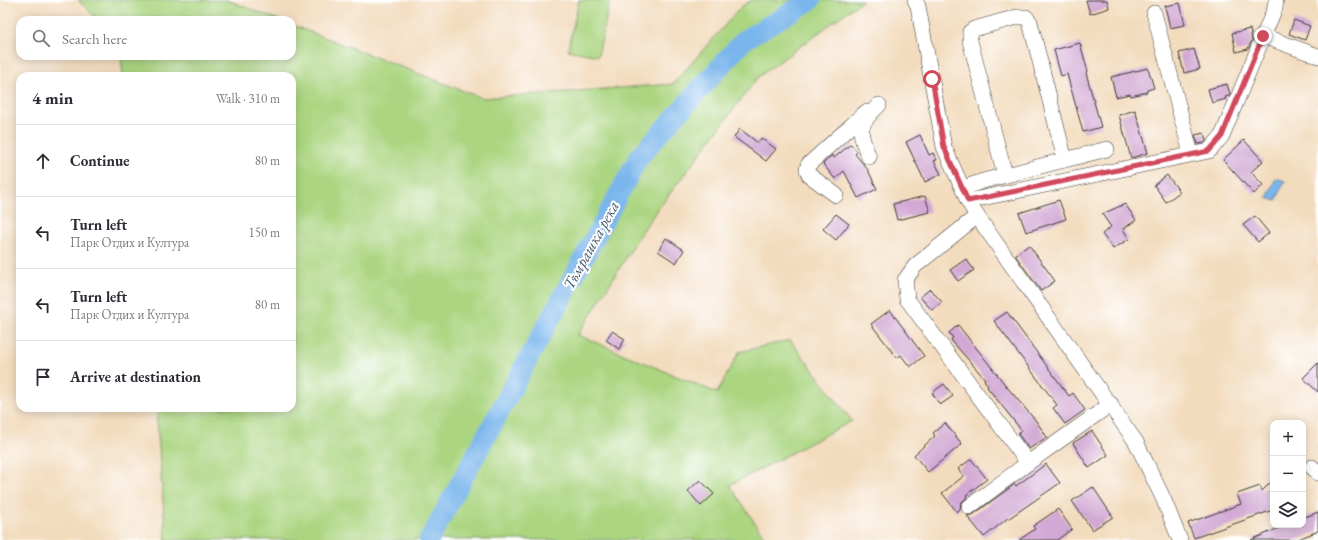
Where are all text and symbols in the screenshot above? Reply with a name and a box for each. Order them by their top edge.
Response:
search box [16,16,296,60]
icon: search [30,27,52,49]
route end [1254,27,1272,45]
text: Search here [62,29,127,48]
route start [923,70,941,88]
text: 4 min [32,87,73,109]
text: Walk · 310 m [216,90,280,107]
icon: ahead [32,150,54,172]
text: Continue [70,151,130,170]
text: 80 m [255,152,280,169]
water label: Тъмрашка река [558,197,624,293]
text: Turn left [70,215,127,234]
icon: left [32,222,54,244]
text: 150 m [249,224,280,241]
text: Парк Отдих и Култура [70,234,189,251]
text: Turn left [70,287,127,306]
icon: left [32,294,54,316]
text: 80 m [255,296,280,313]
text: Парк Отдих и Култура [70,306,189,323]
icon: arrive [32,366,54,388]
text: Arrive at destination [70,367,201,386]
map controls [1270,420,1306,528]
button: + [1270,420,1306,456]
button: − [1270,456,1306,492]
button: layers [1270,492,1306,528]

